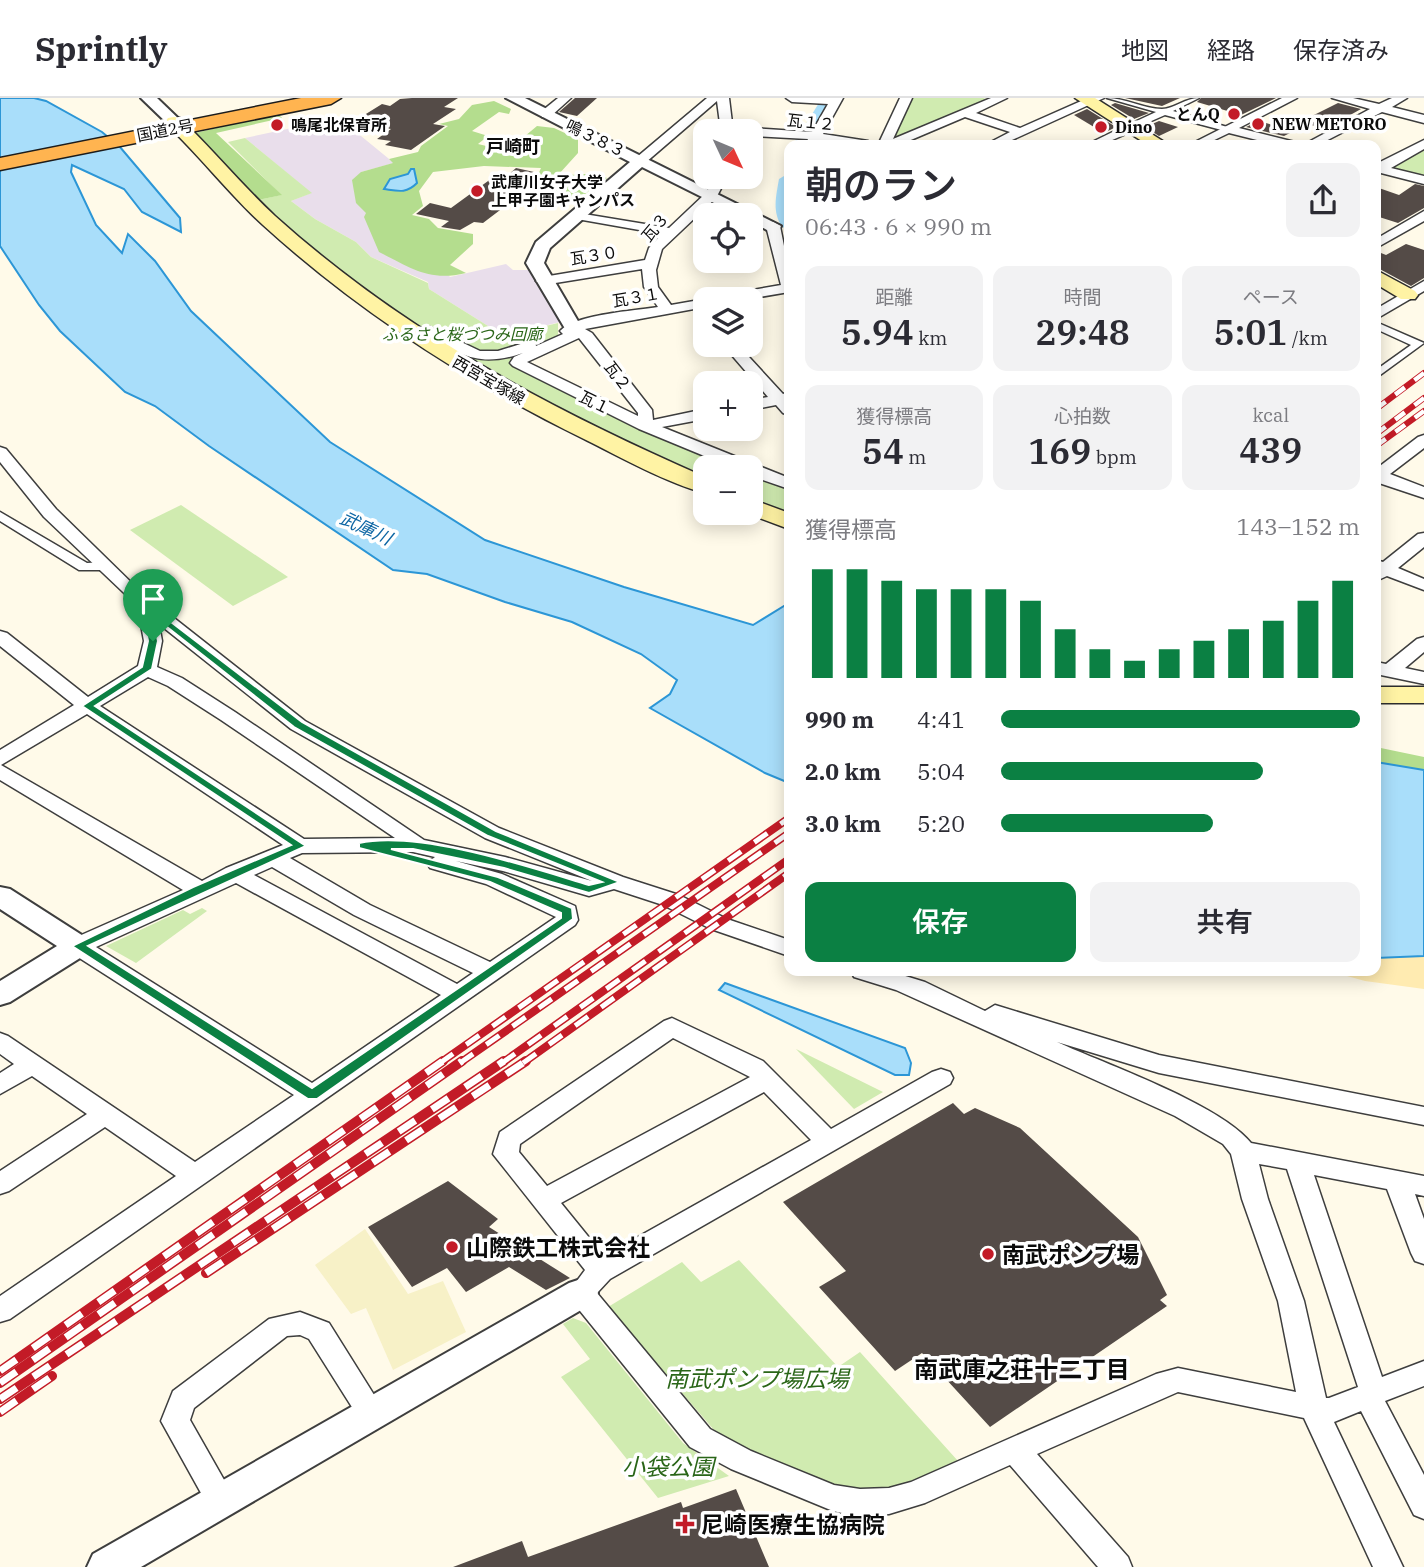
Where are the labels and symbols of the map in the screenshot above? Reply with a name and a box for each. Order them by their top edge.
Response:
place label: とんQ [1176,104,1220,124]
marker: とんQ [1226,106,1242,122]
street label: 瓦１２ [786,110,836,134]
place label: NEW METORO [1272,114,1387,134]
street label: 国道2号 [135,115,195,145]
place label: 鳴尾北保育所 [291,115,387,135]
street label: 鳴３８３ [563,115,629,161]
marker: NEW METORO [1250,116,1266,132]
marker: 鳴尾北保育所 [269,117,285,133]
place label: Dino [1115,117,1152,137]
north arrow [693,119,763,189]
marker: Dino [1093,119,1109,135]
district label: 戸崎町 [486,135,540,158]
place label: 武庫川女子大学 上甲子園キャンパス [491,172,635,210]
marker: 武庫川女子大学 上甲子園キャンパス [469,183,485,199]
street label: 瓦３ [637,208,673,246]
street label: 瓦３０ [569,241,619,269]
street label: 瓦３１ [611,283,661,311]
park label: ふるさと桜づつみ回廊 [382,324,545,344]
street label: 西宮宝塚線 [449,351,529,409]
street label: 瓦２ [600,357,636,395]
street label: 瓦１ [576,386,614,418]
water label: 武庫川 [337,506,397,551]
pin [123,569,183,641]
place label: 山際鉄工株式会社 [466,1232,650,1262]
marker: 山際鉄工株式会社 [444,1239,460,1255]
place label: 南武ポンプ場 [1002,1239,1139,1269]
marker: 南武ポンプ場 [980,1246,996,1262]
district label: 南武庫之荘十二丁目 [914,1353,1130,1385]
park label: 南武ポンプ場広場 [665,1363,852,1393]
park label: 小袋公園 [622,1451,717,1481]
place label: 尼崎医療生協病院 [701,1509,885,1539]
marker: 尼崎医療生協病院 [675,1514,695,1534]

